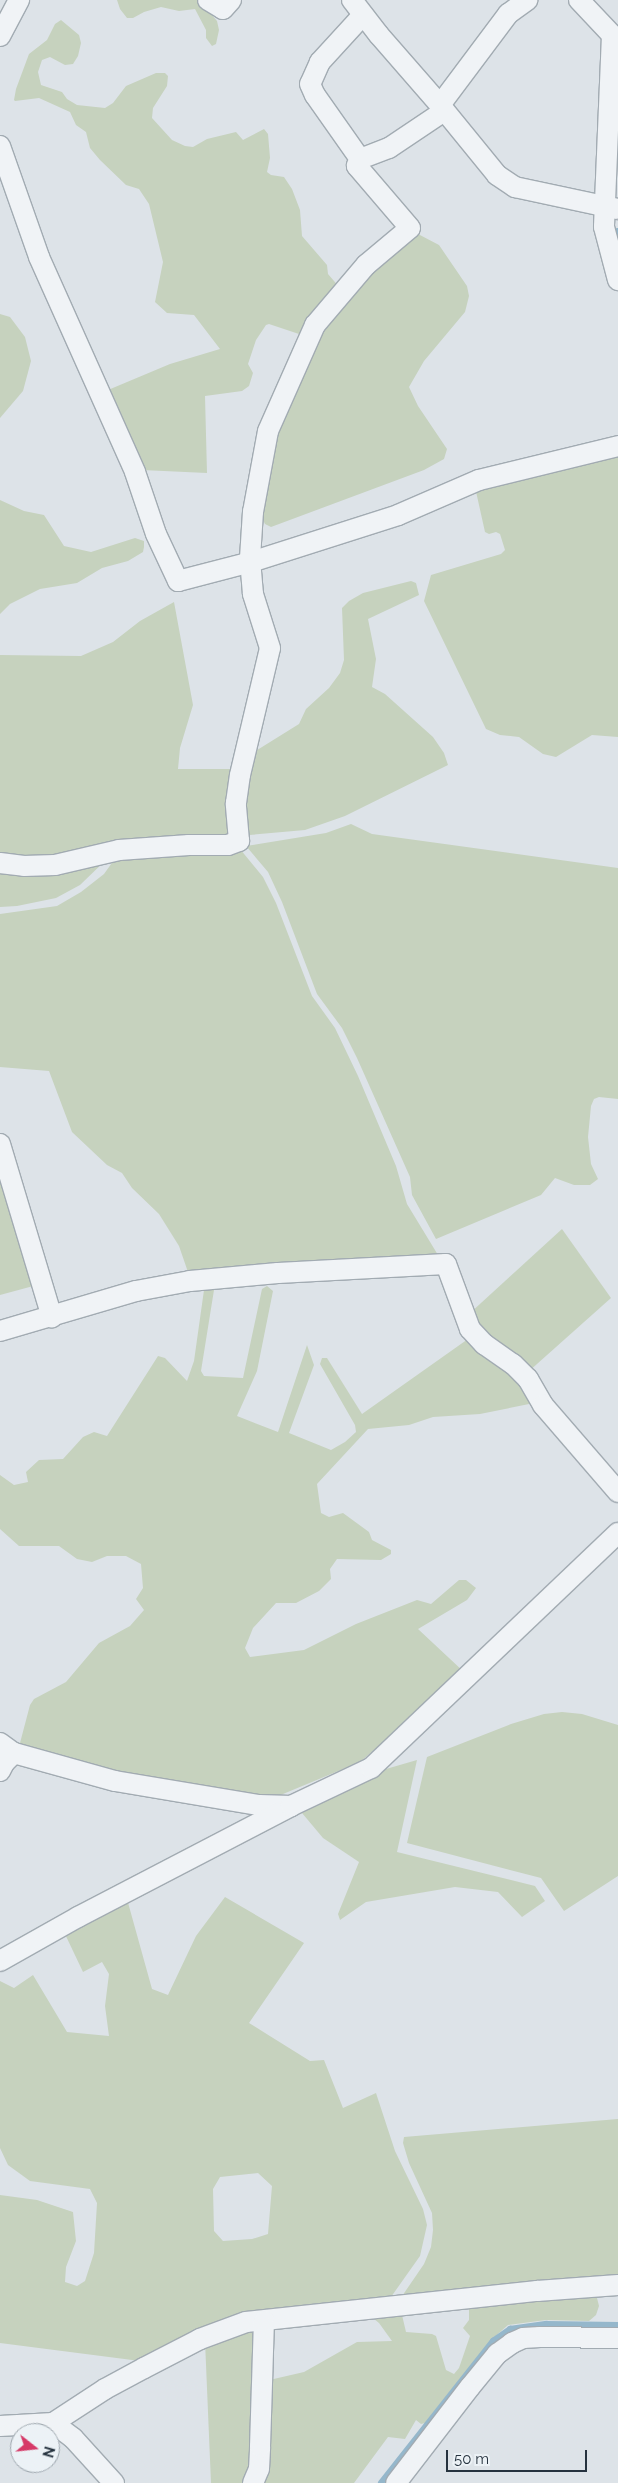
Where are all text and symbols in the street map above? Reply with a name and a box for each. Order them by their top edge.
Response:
north arrow [10,2423,60,2473]
scale bar [448,2440,589,2472]
text: N [39,2445,58,2459]
text: 50 m [454,2450,489,2468]

